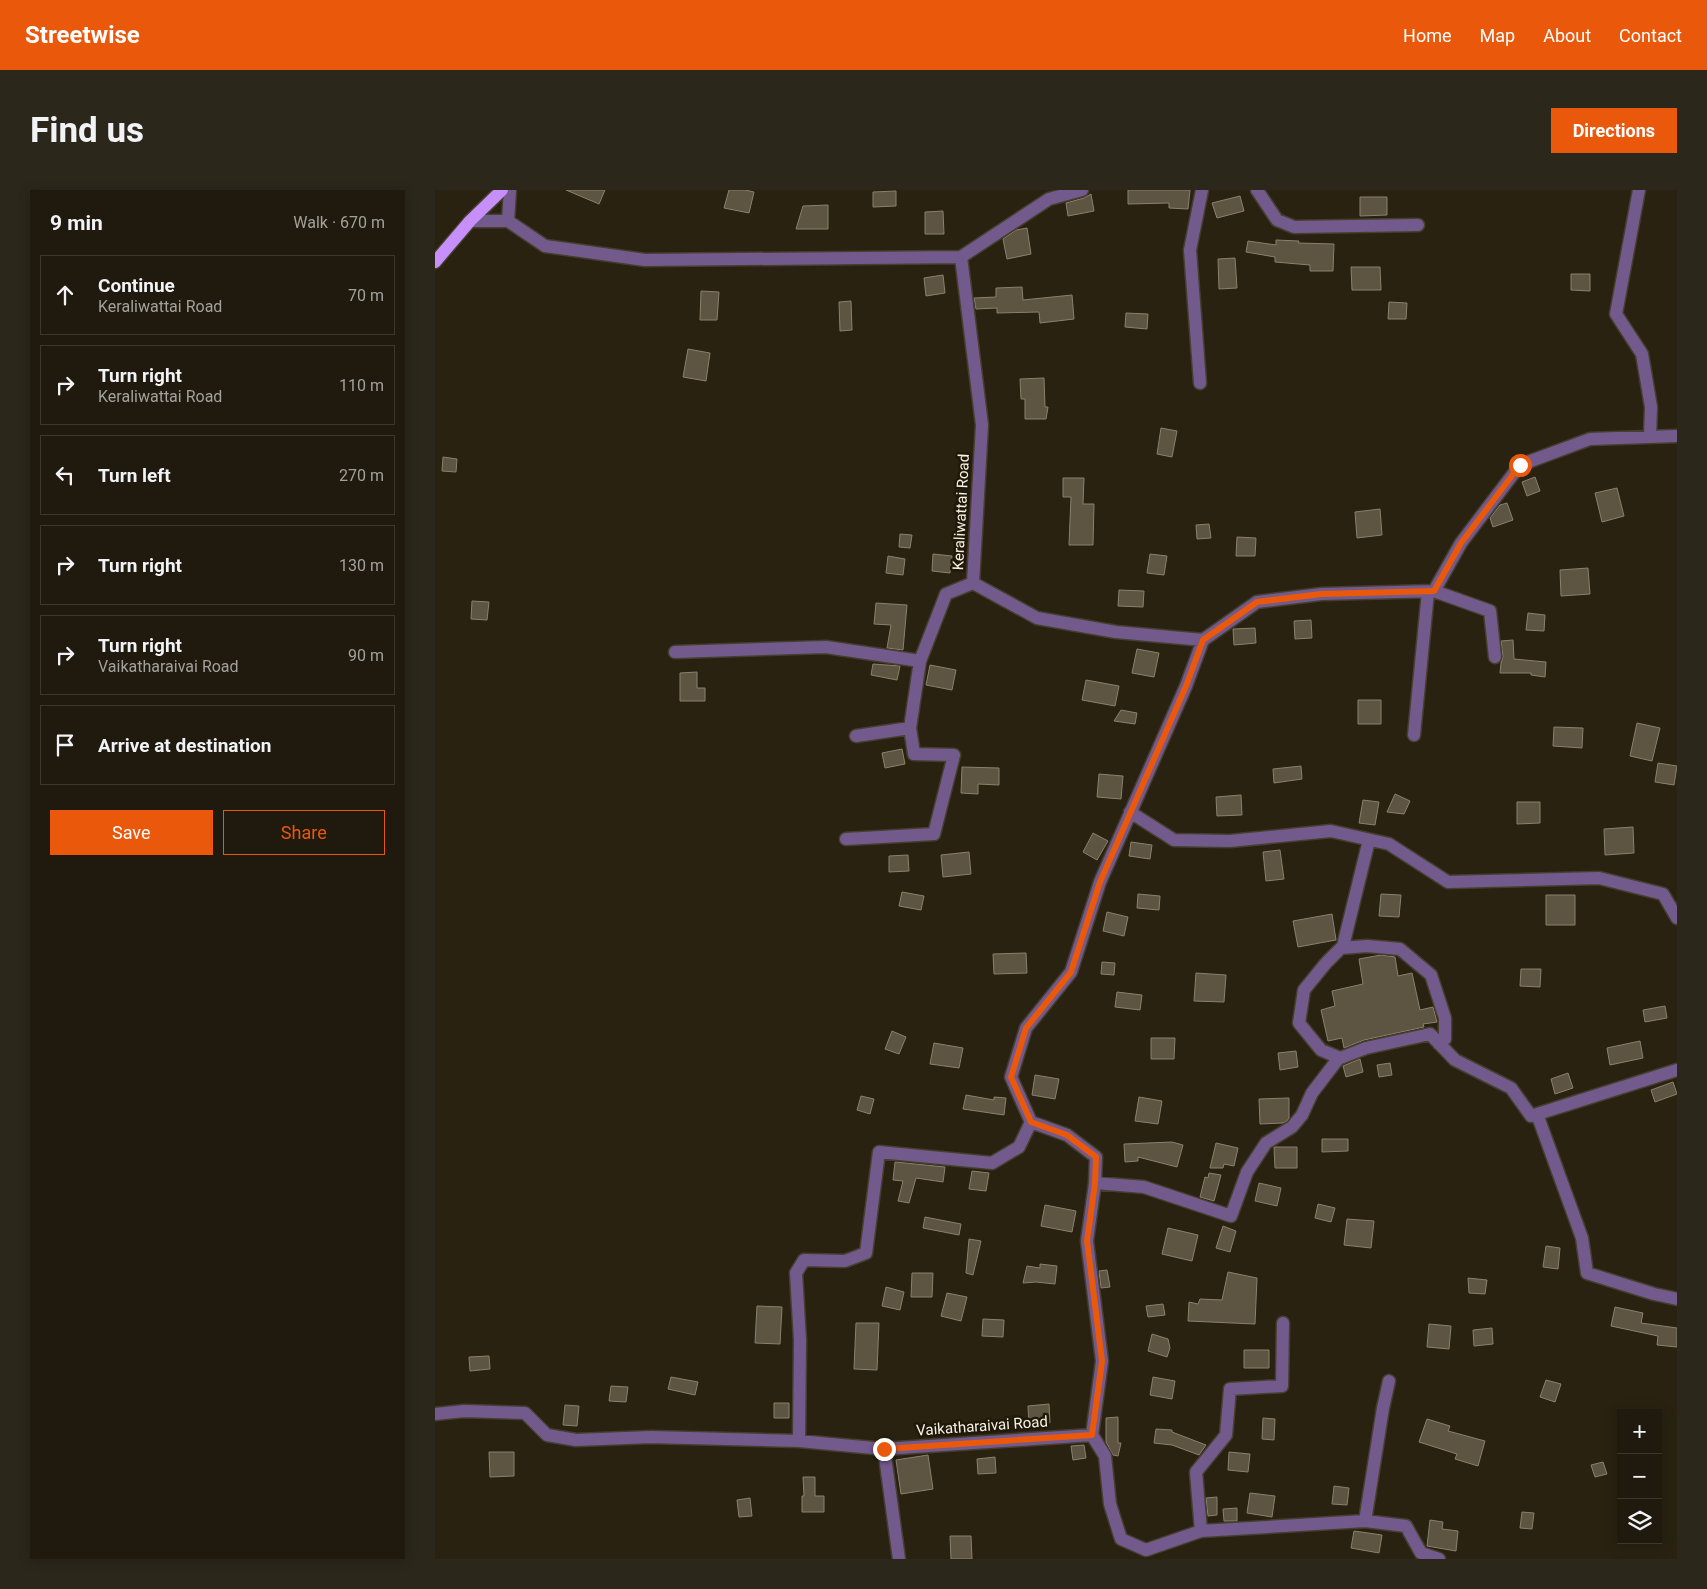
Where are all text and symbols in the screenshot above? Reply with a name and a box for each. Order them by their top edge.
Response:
text: Streetwise [25,21,140,49]
text: Home [1403,25,1452,46]
text: Map [1480,25,1515,46]
text: About [1543,25,1591,46]
text: Contact [1619,25,1682,46]
button: Directions [1551,108,1677,153]
text: Find us [30,110,144,151]
text: 9 min [50,211,103,235]
text: Walk · 670 m [293,213,385,232]
text: Continue [98,274,175,297]
icon: ahead [51,281,79,309]
text: 70 m [348,286,384,305]
text: Keraliwattai Road [98,297,222,316]
text: Turn right [98,364,182,387]
icon: right [51,371,79,399]
text: 110 m [339,376,384,395]
text: Keraliwattai Road [98,387,222,406]
street label: Keraliwattai Road [949,453,973,571]
route start [1509,454,1532,477]
icon: left [51,461,79,489]
text: Turn left [98,464,171,487]
text: 270 m [339,466,384,485]
icon: right [51,551,79,579]
text: Turn right [98,554,182,577]
text: 130 m [339,556,384,575]
text: Turn right [98,634,182,657]
icon: right [51,641,79,669]
text: 90 m [348,646,384,665]
text: Vaikatharaivai Road [98,657,239,676]
icon: arrive [51,731,79,759]
text: Arrive at destination [98,734,271,757]
button: Save [50,810,213,855]
button: Share [223,810,385,855]
map controls [1617,1409,1662,1544]
button: + [1617,1409,1662,1454]
street label: Vaikatharaivai Road [916,1412,1048,1440]
route end [873,1438,896,1461]
button: − [1617,1454,1662,1499]
button: layers [1617,1499,1662,1544]

